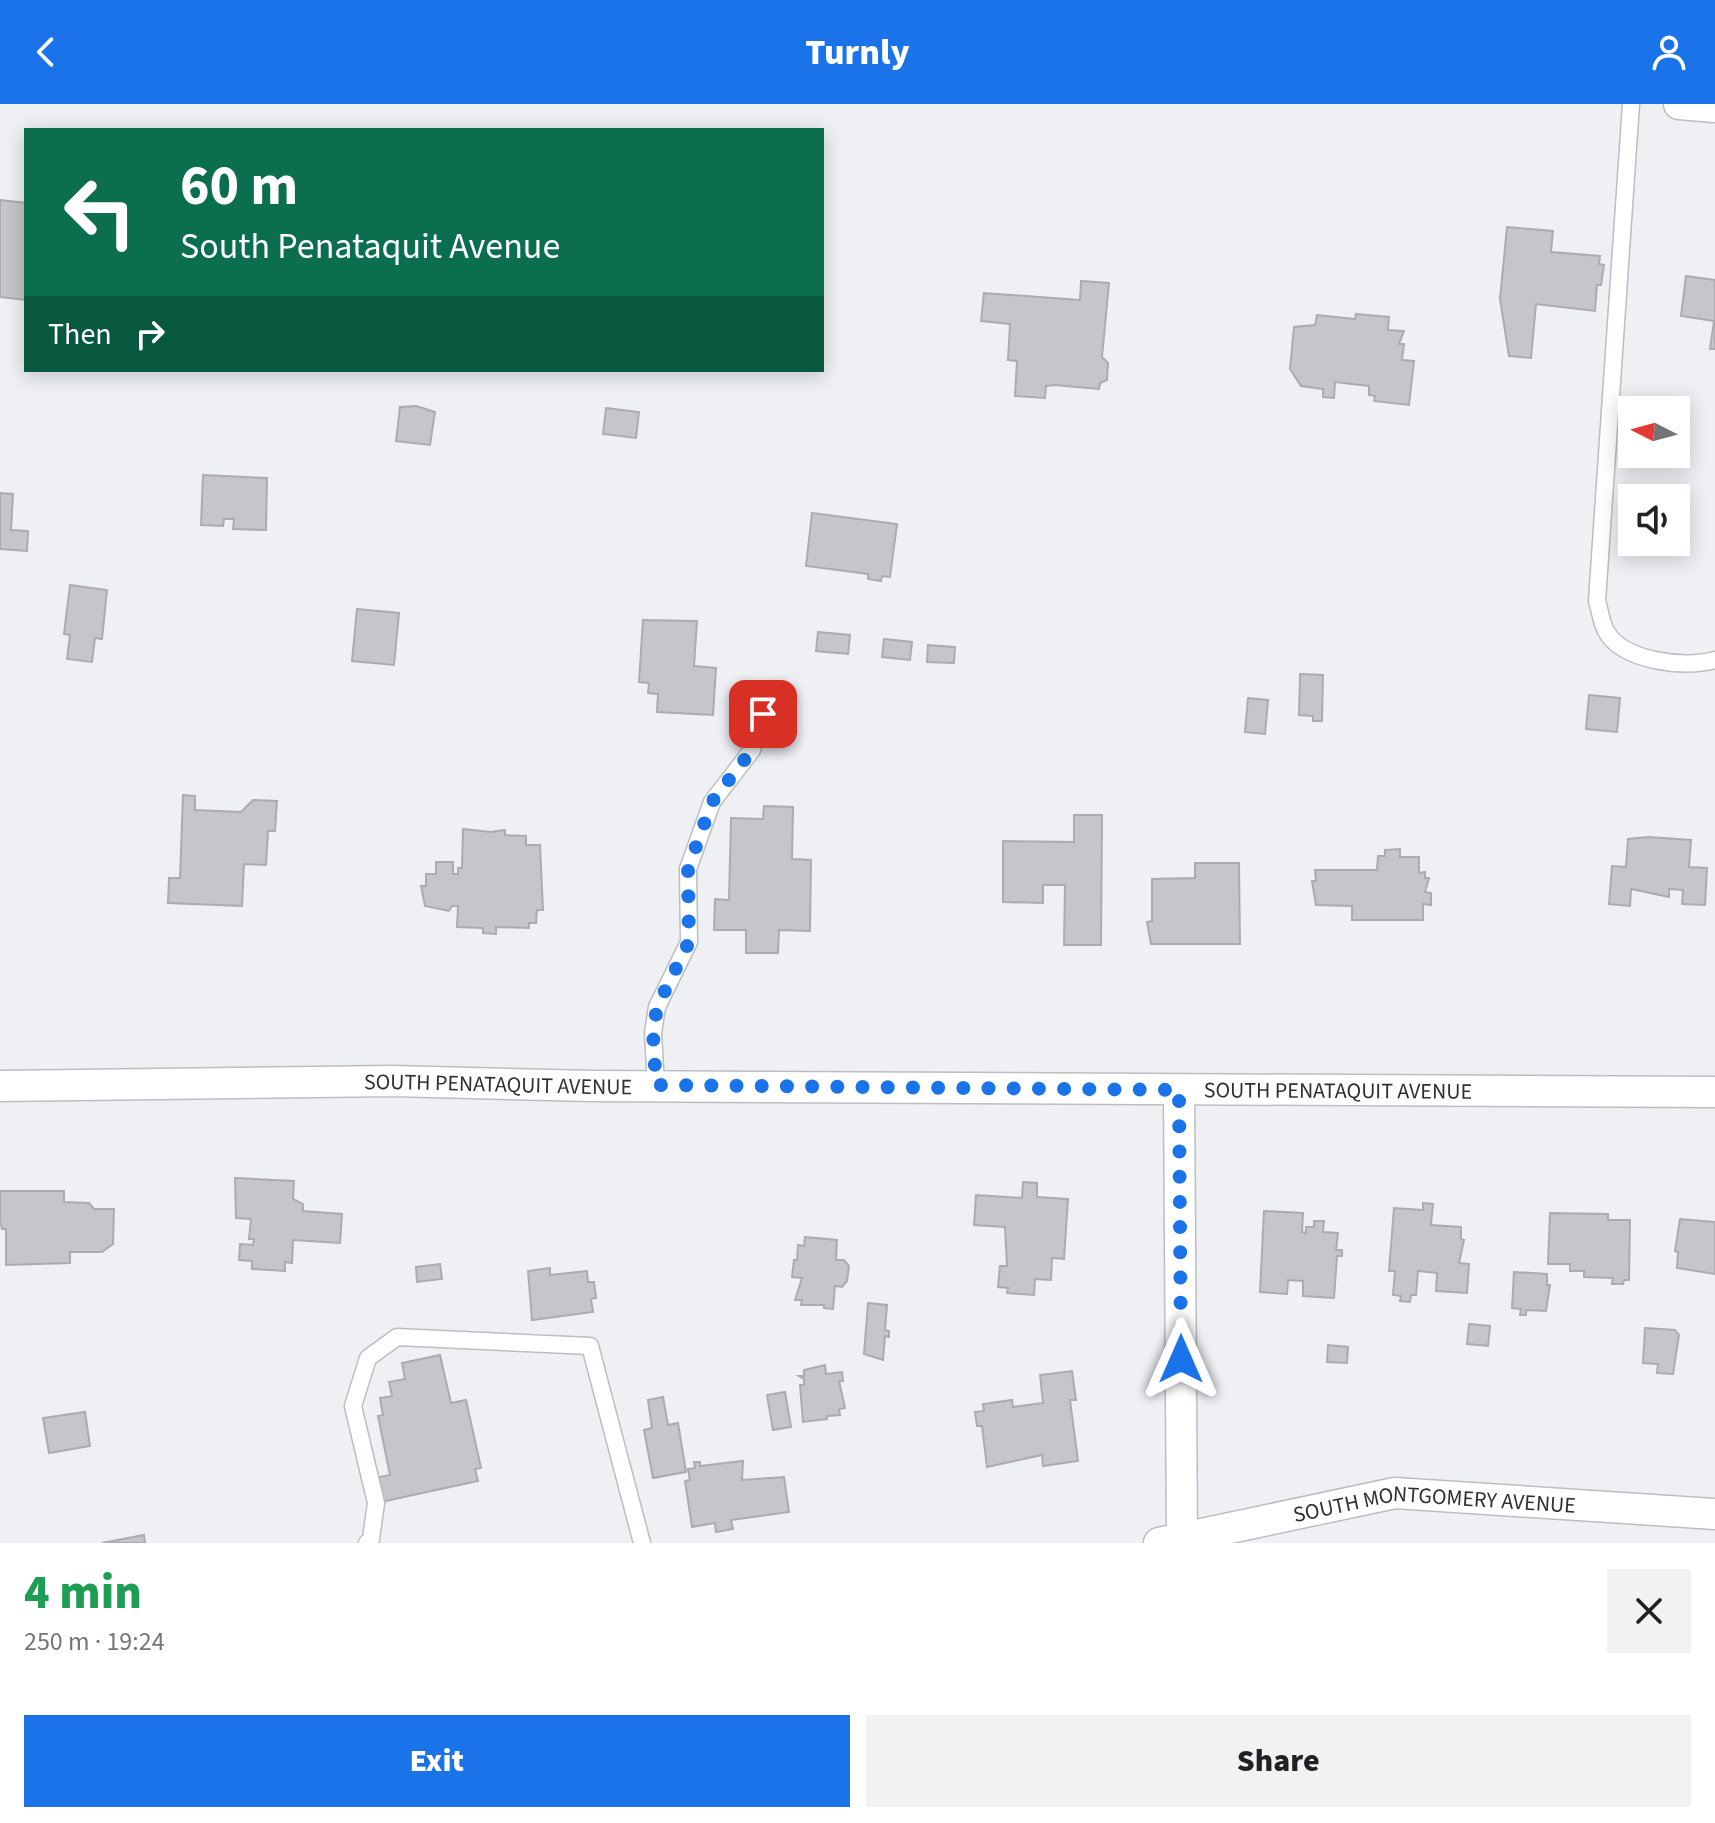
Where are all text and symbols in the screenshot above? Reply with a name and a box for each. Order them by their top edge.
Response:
text: Turnly [805,27,910,78]
icon: back [24,30,68,74]
icon: person [1647,30,1691,74]
text: 60 m [180,147,298,226]
icon: left [48,160,152,264]
text: South Penataquit Avenue [180,221,560,272]
icon: right [128,312,172,356]
text: Then [48,313,112,356]
north arrow [1618,396,1690,468]
map controls [1618,396,1690,556]
button: sound [1618,484,1690,556]
pin [729,680,797,748]
icon: arrive [741,692,785,736]
street label: SOUTH PENATAQUIT AVENUE [364,1066,632,1103]
street label: SOUTH PENATAQUIT AVENUE [1204,1074,1472,1108]
position arrow [1139,1317,1223,1401]
street label: SOUTH MONTGOMERY AVENUE [1290,1478,1577,1531]
text: 4 min [24,1559,142,1627]
button: close [1607,1569,1691,1653]
text: 250 m · 19:24 [24,1623,165,1660]
button: Exit [24,1715,850,1807]
button: Share [866,1715,1691,1807]

